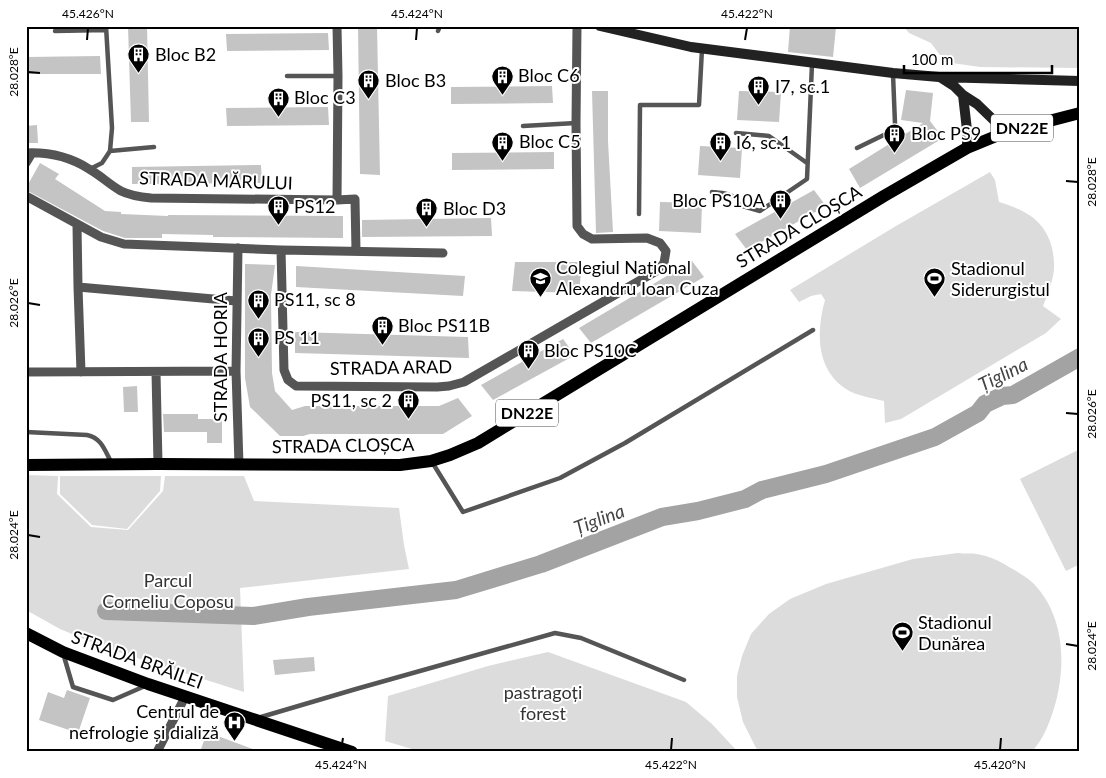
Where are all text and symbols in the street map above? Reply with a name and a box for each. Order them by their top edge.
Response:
text: 45.426°N [62,6,114,21]
text: 45.424°N [391,6,443,21]
text: 45.422°N [721,6,773,21]
scale bar [904,42,1051,74]
building icon: Bloc B2 [127,43,151,74]
place label: Bloc B2 [155,43,216,65]
text: 28.028°E [6,47,21,97]
text: 100 m [911,50,953,68]
building icon: Bloc C6 [490,64,514,95]
place label: Bloc C6 [518,64,580,86]
building icon: Bloc B3 [357,69,381,100]
place label: Bloc B3 [385,69,446,91]
building icon: I7, sc.1 [747,75,771,106]
place label: I7, sc.1 [775,75,830,97]
building icon: Bloc C3 [266,86,290,117]
place label: Bloc C3 [294,86,356,108]
road number: DN22E [991,115,1053,142]
building icon: Bloc PS9 [883,122,907,153]
place label: Bloc PS9 [911,122,981,144]
building icon: Bloc C5 [491,130,515,161]
place label: Bloc C5 [519,130,581,152]
building icon: I6, sc.1 [708,131,732,162]
place label: I6, sc.1 [736,131,791,153]
text: 28.028°E [1084,157,1099,207]
street label: STRADA MĂRULUI [139,166,293,194]
street label: STRADA CLOȘCA [732,180,866,272]
place label: Bloc PS10A [672,189,766,211]
building icon: Bloc PS10A [769,189,793,220]
building icon: PS12 [266,195,290,226]
place label: PS12 [294,195,335,217]
building icon: Bloc D3 [415,197,439,228]
place label: Bloc D3 [443,197,506,219]
place label: Colegiul Național Alexandru Ioan Cuza [556,256,719,299]
place label: Stadionul Siderurgistul [951,257,1050,300]
school or university icon: Colegiul Național Alexandru Ioan Cuza [528,266,552,297]
sports icon: Stadionul Siderurgistul [923,267,947,298]
text: 28.026°E [6,278,21,328]
building icon: PS11, sc 8 [246,288,270,319]
place label: PS11, sc 8 [274,288,356,310]
street label: STRADA HORIA [209,291,231,422]
building icon: Bloc PS11B [370,314,394,345]
place label: Bloc PS11B [398,314,490,336]
building icon: PS 11 [246,326,270,357]
place label: PS 11 [274,326,320,348]
building icon: Bloc PS10C [516,339,540,370]
place label: Bloc PS10C [544,339,637,361]
water label: Țiglina [974,352,1031,395]
street label: STRADA ARAD [330,355,452,379]
place label: PS11, sc 2 [310,389,392,411]
building icon: PS11, sc 2 [396,389,420,420]
text: 28.026°E [1084,389,1099,439]
road number: DN22E [496,399,558,426]
street label: STRADA CLOȘCA [272,433,415,457]
water label: Țiglina [570,498,627,539]
text: 28.024°E [6,510,21,560]
park label: Parcul Corneliu Coposu [102,569,234,612]
place label: Stadionul Dunărea [918,611,992,654]
sports icon: Stadionul Dunărea [890,621,914,652]
text: 28.024°E [1084,621,1099,671]
street label: STRADA BRĂILEI [69,625,206,693]
park label: pastragoți forest [504,681,582,724]
place label: Centrul de nefrologie și dializă [69,700,219,743]
hospital icon: Centrul de nefrologie și dializă [223,710,247,741]
text: 45.424°N [315,757,367,772]
text: 45.422°N [645,757,697,772]
text: 45.420°N [974,757,1026,772]

